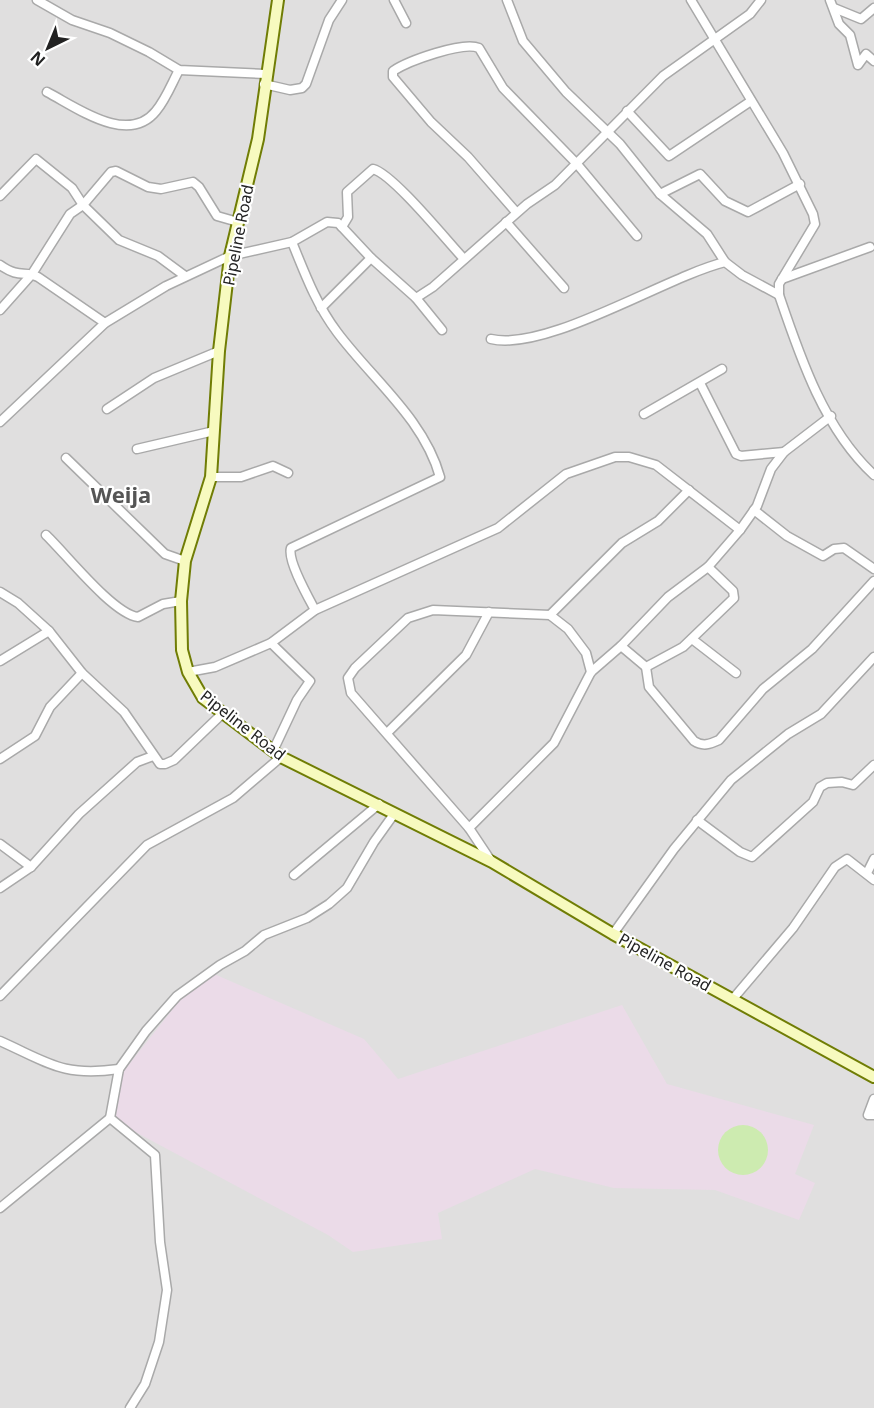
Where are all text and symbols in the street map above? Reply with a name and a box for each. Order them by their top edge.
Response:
north arrow [18,18,78,78]
text: N [26,46,50,71]
street label: Pipeline Road [217,183,259,287]
district label: Weija [91,479,151,509]
street label: Pipeline Road [196,685,290,765]
street label: Pipeline Road [615,928,715,996]

